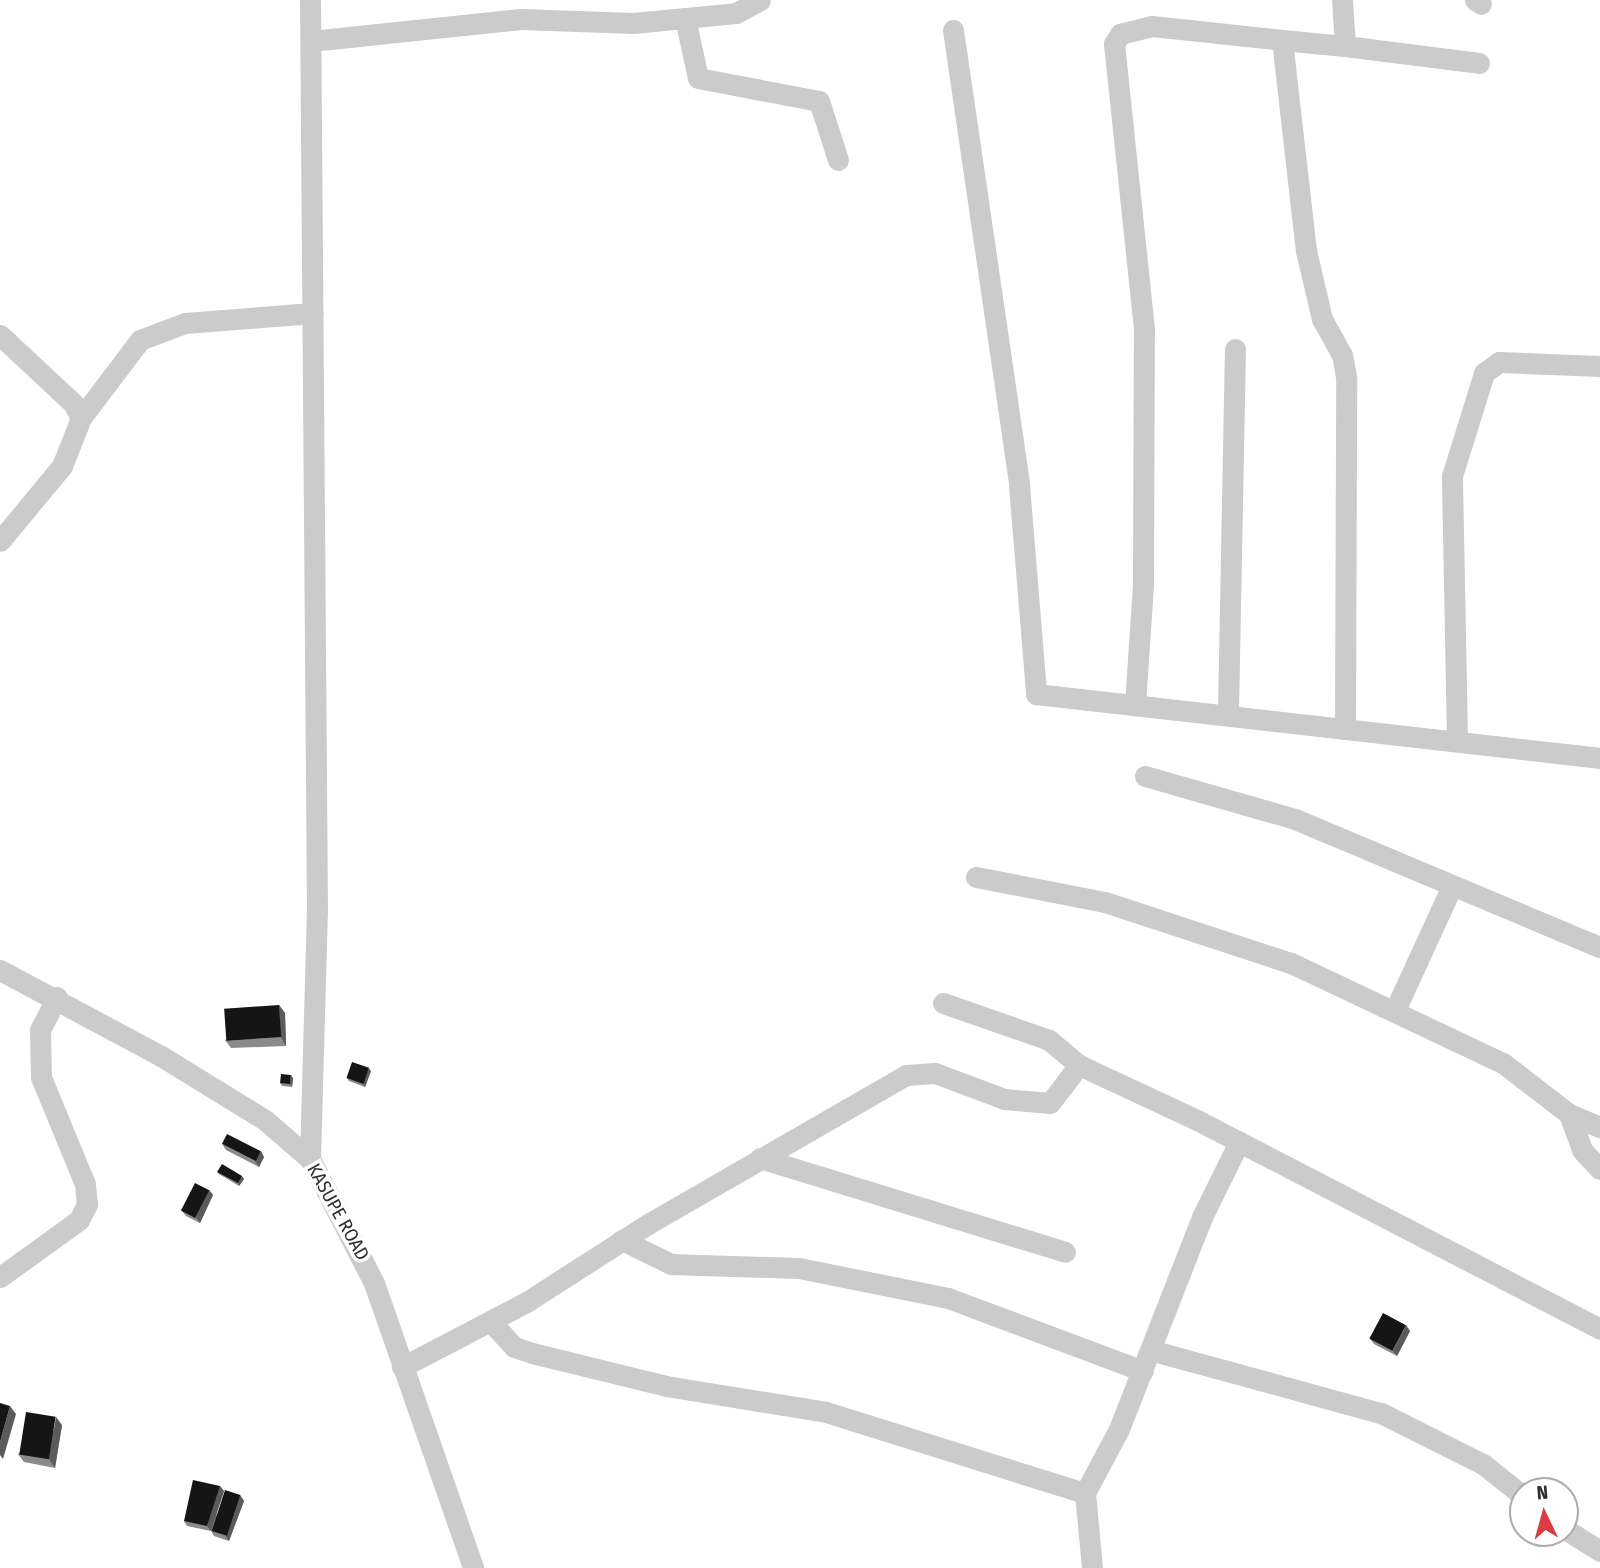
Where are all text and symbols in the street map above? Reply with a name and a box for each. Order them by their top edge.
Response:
street label: KASUPE ROAD [302,1160,374,1264]
north arrow [1509,1477,1579,1547]
text: N [1536,1481,1549,1505]

